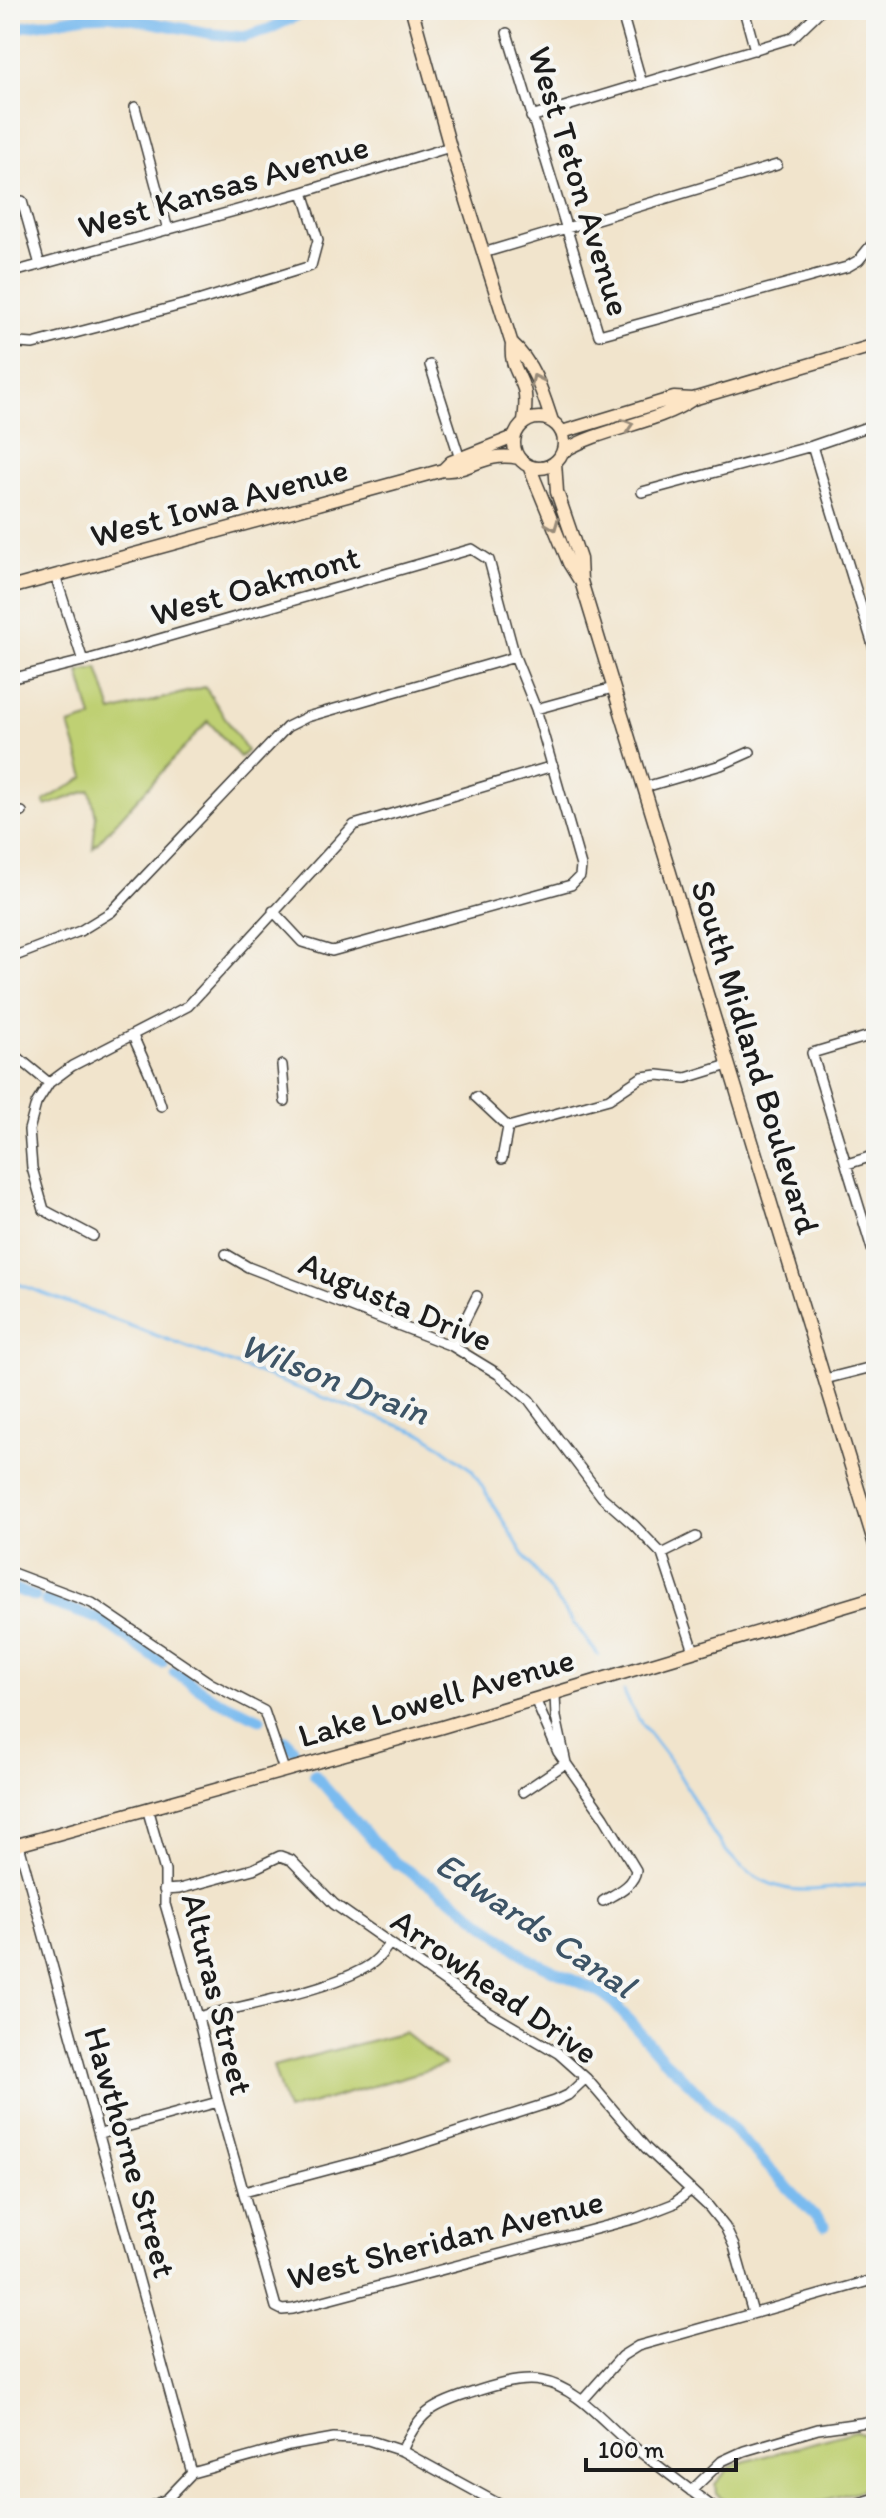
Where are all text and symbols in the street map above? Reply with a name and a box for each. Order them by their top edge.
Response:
street label: West Teton Avenue [519,41,640,321]
street label: West Kansas Avenue [73,125,373,248]
one-way arrow [530,374,546,388]
one-way arrow [621,419,635,435]
street label: West Iowa Avenue [86,448,352,557]
one-way arrow [544,517,560,531]
street label: West Oakmont [146,536,364,635]
street label: South Midland Boulevard [682,875,829,1239]
street label: Augusta Drive [293,1242,499,1361]
water label: Wilson Drain [235,1323,436,1434]
street label: Lake Lowell Avenue [293,1638,579,1756]
water label: Edwards Canal [428,1842,646,2009]
street label: Alturas Street [173,1889,262,2099]
street label: Arrowhead Drive [383,1900,606,2073]
street label: Hawthorne Street [75,2022,186,2282]
street label: West Sheridan Avenue [283,2180,607,2299]
scale bar [586,2422,736,2472]
text: 100 m [598,2435,664,2464]

